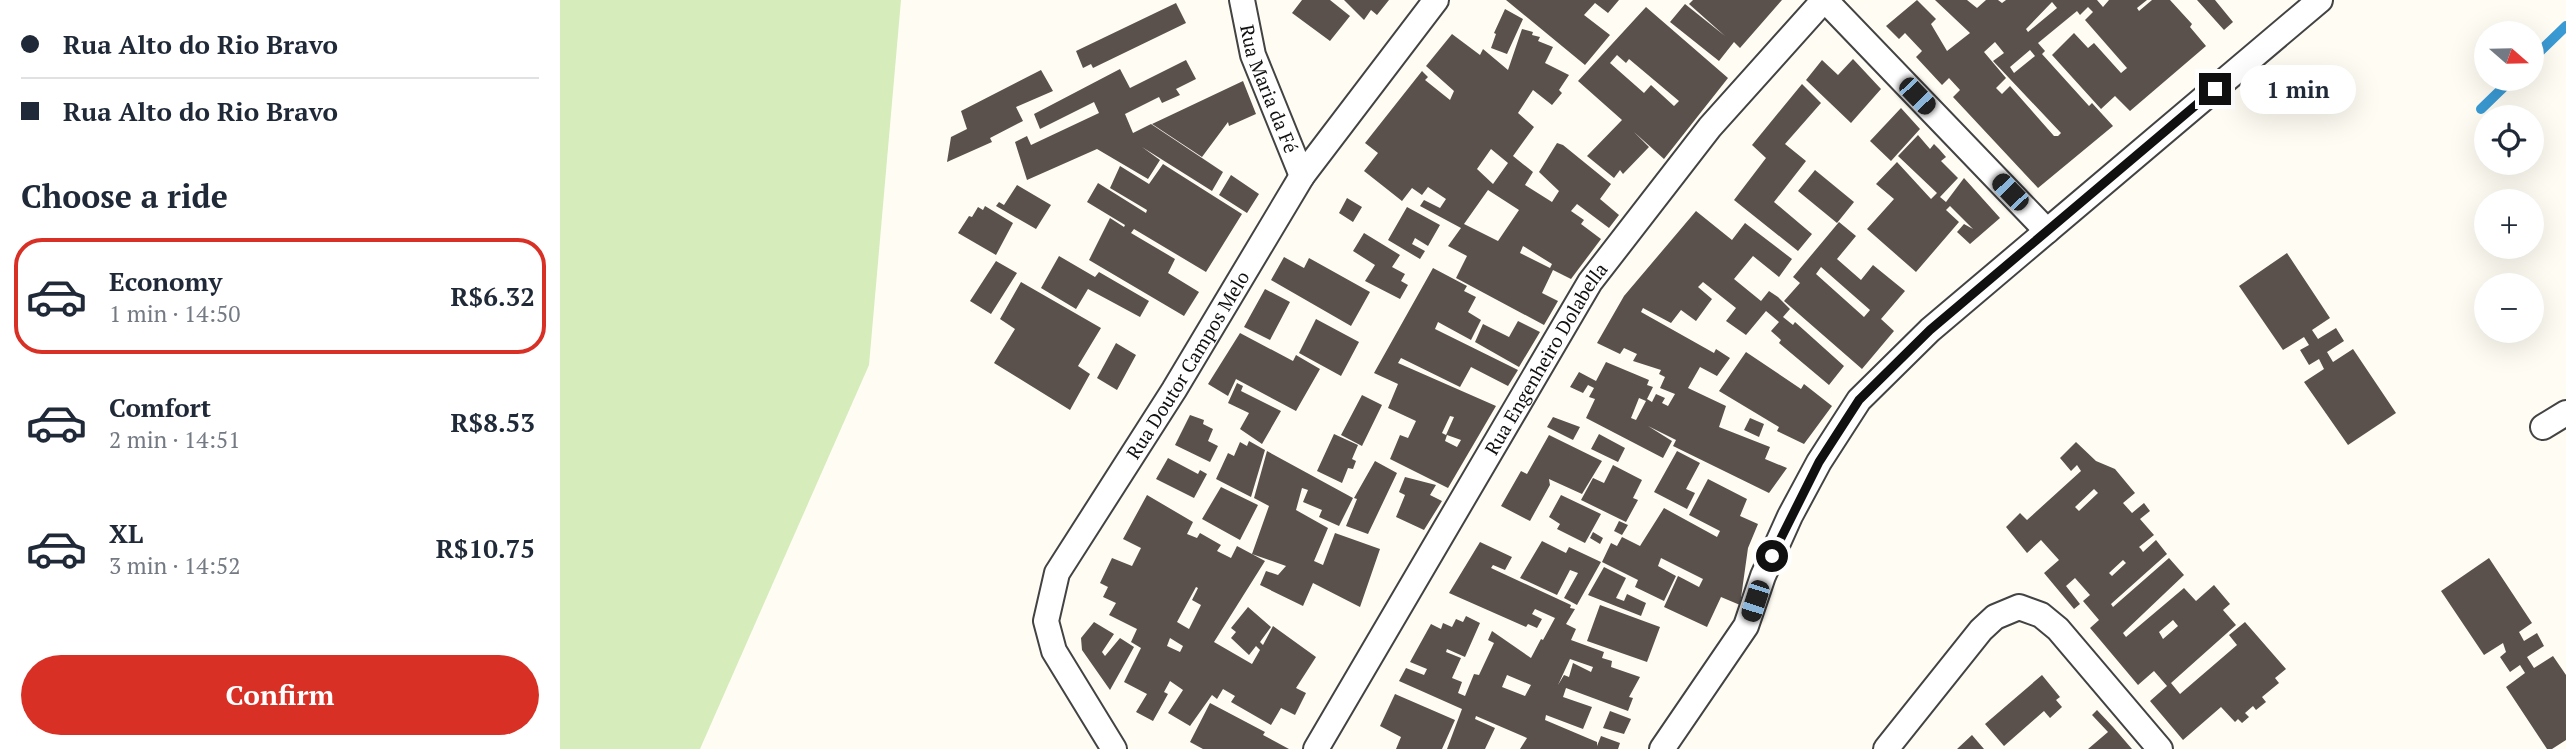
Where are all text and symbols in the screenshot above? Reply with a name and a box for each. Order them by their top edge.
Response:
north arrow [2474,21,2544,91]
map controls [2474,21,2544,343]
street label: Rua Maria da Fé [1235,22,1304,156]
text: Rua Alto do Rio Bravo [63,27,338,61]
callout: 1 min [2240,64,2355,114]
route end [2199,73,2231,105]
car [1895,74,1940,118]
text: 1 min [2267,74,2329,105]
text: Rua Alto do Rio Bravo [63,94,338,128]
button: locate [2474,105,2544,175]
car [1988,170,2033,214]
text: Choose a ride [21,175,228,217]
button: + [2474,189,2544,259]
street label: Rua Engenheiro Dolabella [1478,257,1613,459]
text: Economy [109,264,222,298]
icon: car [25,265,88,328]
street label: Rua Doutor Campos Melo [1120,266,1254,464]
button: − [2474,273,2544,343]
text: R$6.32 [450,279,535,313]
text: 1 min · 14:50 [109,298,241,329]
text: Comfort [109,390,211,424]
icon: car [25,391,88,454]
text: R$8.53 [450,405,535,439]
text: 2 min · 14:51 [109,424,241,455]
text: XL [109,516,143,550]
icon: car [25,517,88,580]
text: R$10.75 [436,531,535,565]
route start [1756,540,1788,572]
text: 3 min · 14:52 [109,550,241,581]
car [1739,578,1772,624]
button: Confirm [21,655,539,735]

